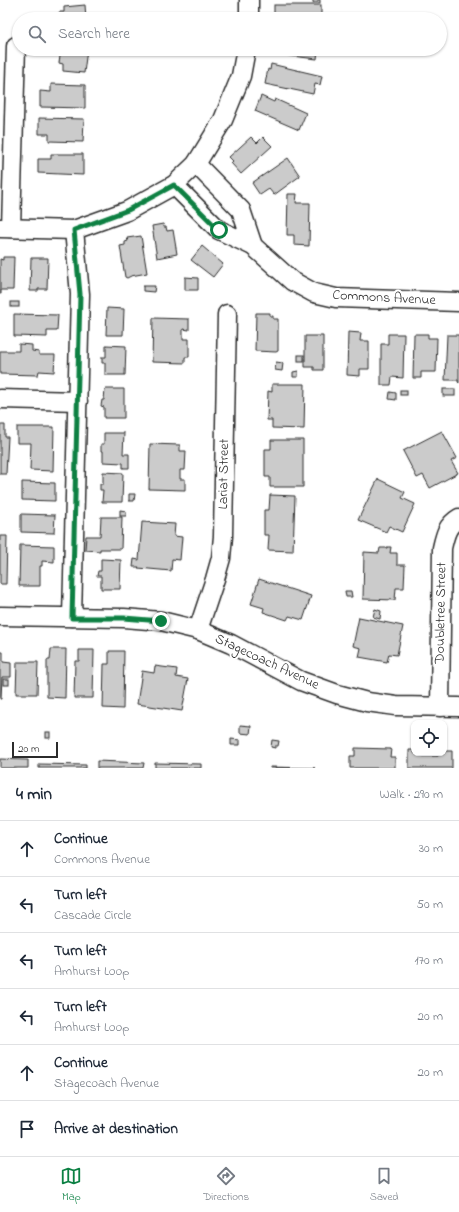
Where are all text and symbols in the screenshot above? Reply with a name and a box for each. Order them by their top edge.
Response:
search box [12,12,447,56]
icon: search [26,23,48,45]
text: Search here [58,23,130,45]
route start [210,221,228,239]
street label: Commons Avenue [332,285,437,311]
street label: Lariat Street [213,438,235,510]
street label: Doubletree Street [430,562,452,665]
route end [152,612,170,630]
street label: Stagecoach Avenue [211,629,323,697]
map controls [411,720,447,756]
button: locate [411,720,447,756]
scale bar [12,740,58,759]
text: 20 m [18,741,40,757]
text: 4 min [16,782,52,807]
text: Walk · 290 m [379,785,443,804]
text: Continue [54,828,108,850]
icon: ahead [16,838,38,860]
text: 30 m [419,839,443,858]
text: Commons Avenue [54,850,150,869]
text: Turn left [54,884,107,906]
icon: left [16,894,38,916]
text: 50 m [417,895,443,914]
text: Cascade Circle [54,906,131,925]
text: Turn left [54,940,107,962]
icon: left [16,950,38,972]
text: 170 m [415,951,443,970]
text: Amhurst Loop [54,962,129,981]
text: Turn left [54,996,107,1018]
icon: left [16,1006,38,1028]
text: 20 m [418,1007,443,1026]
text: Amhurst Loop [54,1018,129,1037]
text: Continue [54,1052,108,1074]
icon: ahead [16,1062,38,1084]
text: 20 m [418,1063,443,1082]
text: Stagecoach Avenue [54,1074,159,1093]
icon: arrive [16,1118,38,1140]
text: Arrive at destination [54,1118,178,1140]
tab: Map [60,1165,82,1205]
tab: Directions [203,1165,249,1205]
tab: Saved [370,1165,399,1205]

